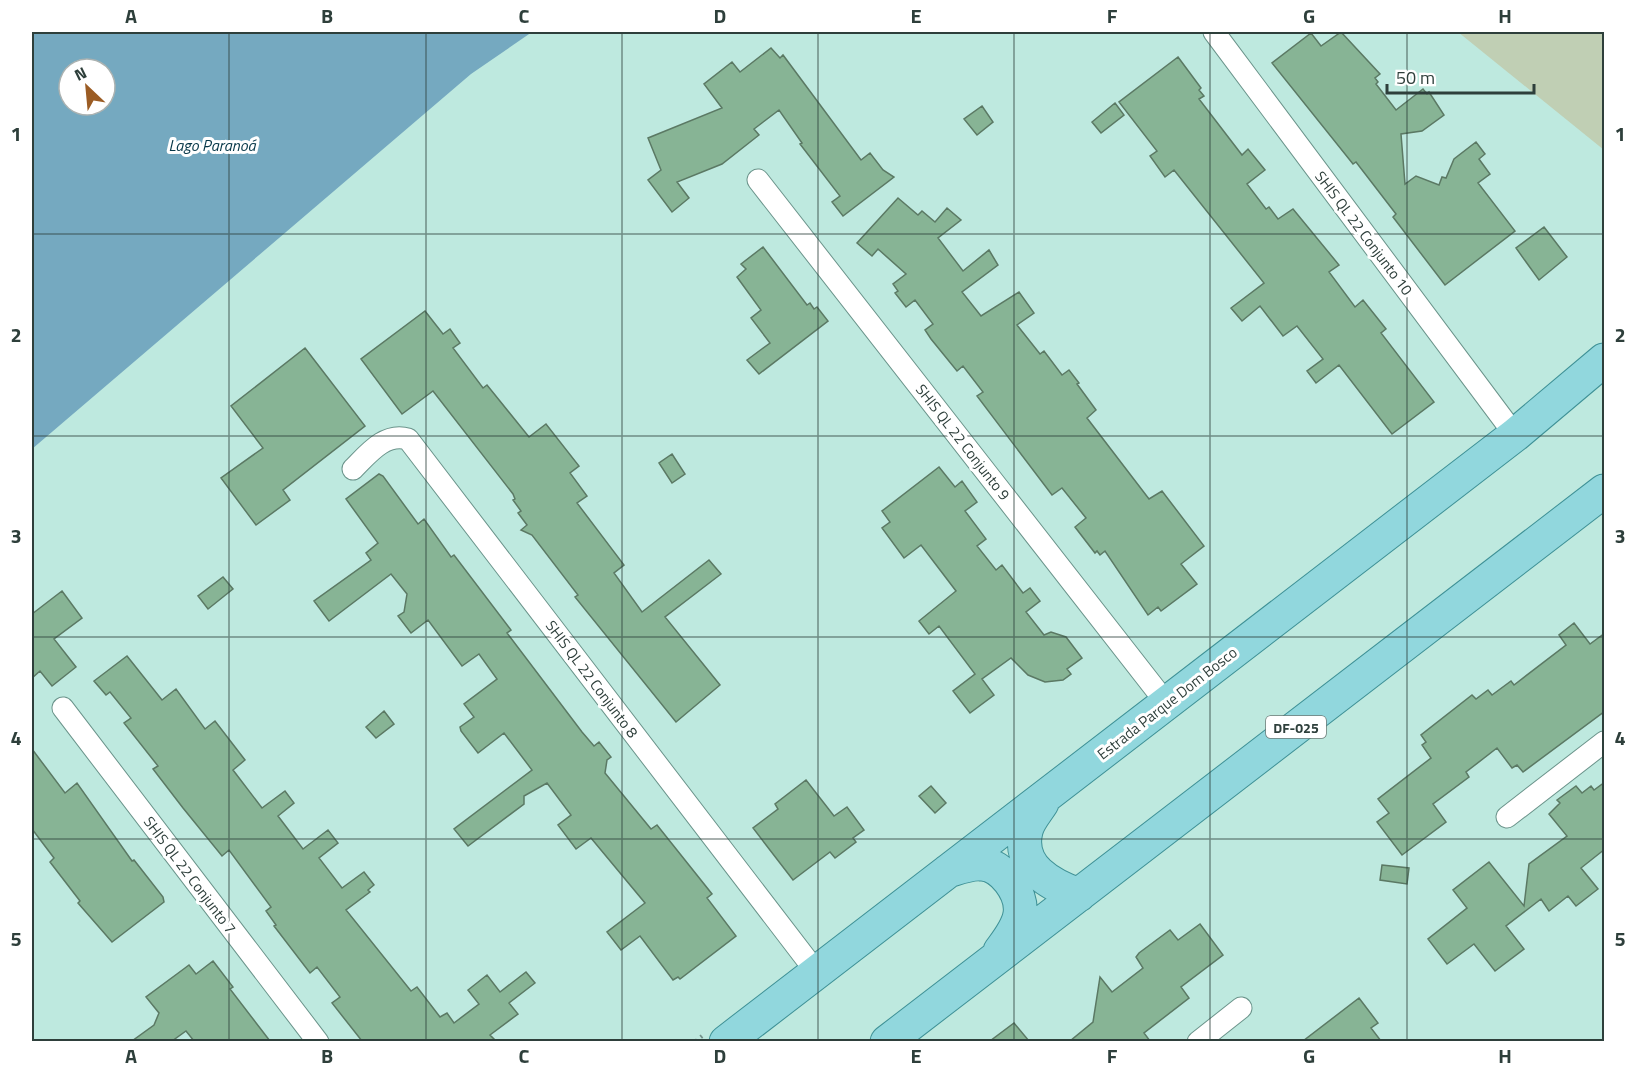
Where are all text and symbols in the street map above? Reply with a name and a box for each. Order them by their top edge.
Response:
text: A [125,0,137,31]
text: B [321,0,333,31]
text: C [519,0,530,31]
text: D [714,0,726,31]
text: E [910,0,922,31]
text: F [1107,0,1118,31]
text: G [1303,0,1315,31]
text: H [1498,0,1512,31]
north arrow [57,57,117,117]
scale bar [1387,57,1534,95]
text: N [70,60,91,87]
text: 50 m [1396,64,1435,91]
text: 1 [10,118,22,149]
text: 1 [1614,118,1626,149]
water label: Lago Paranoá [168,133,258,157]
street label: SHIS QL 22 Conjunto 10 [1310,166,1418,300]
text: 2 [10,319,22,350]
text: 2 [1614,319,1626,350]
street label: SHIS QL 22 Conjunto 9 [910,379,1016,505]
text: 3 [10,520,22,551]
text: 3 [1614,520,1626,551]
street label: SHIS QL 22 Conjunto 8 [540,615,644,743]
street label: Estrada Parque Dom Bosco [1092,641,1242,765]
road number: DF-025 [1266,716,1326,738]
text: 4 [10,722,22,753]
text: 4 [1614,722,1626,753]
street label: SHIS QL 22 Conjunto 7 [138,811,242,939]
text: 5 [10,923,22,954]
text: 5 [1614,923,1626,954]
text: A [125,1040,137,1071]
text: B [321,1040,333,1071]
text: C [519,1040,530,1071]
text: D [714,1040,726,1071]
text: E [910,1040,922,1071]
text: F [1107,1040,1118,1071]
text: G [1303,1040,1315,1071]
text: H [1498,1040,1512,1071]

